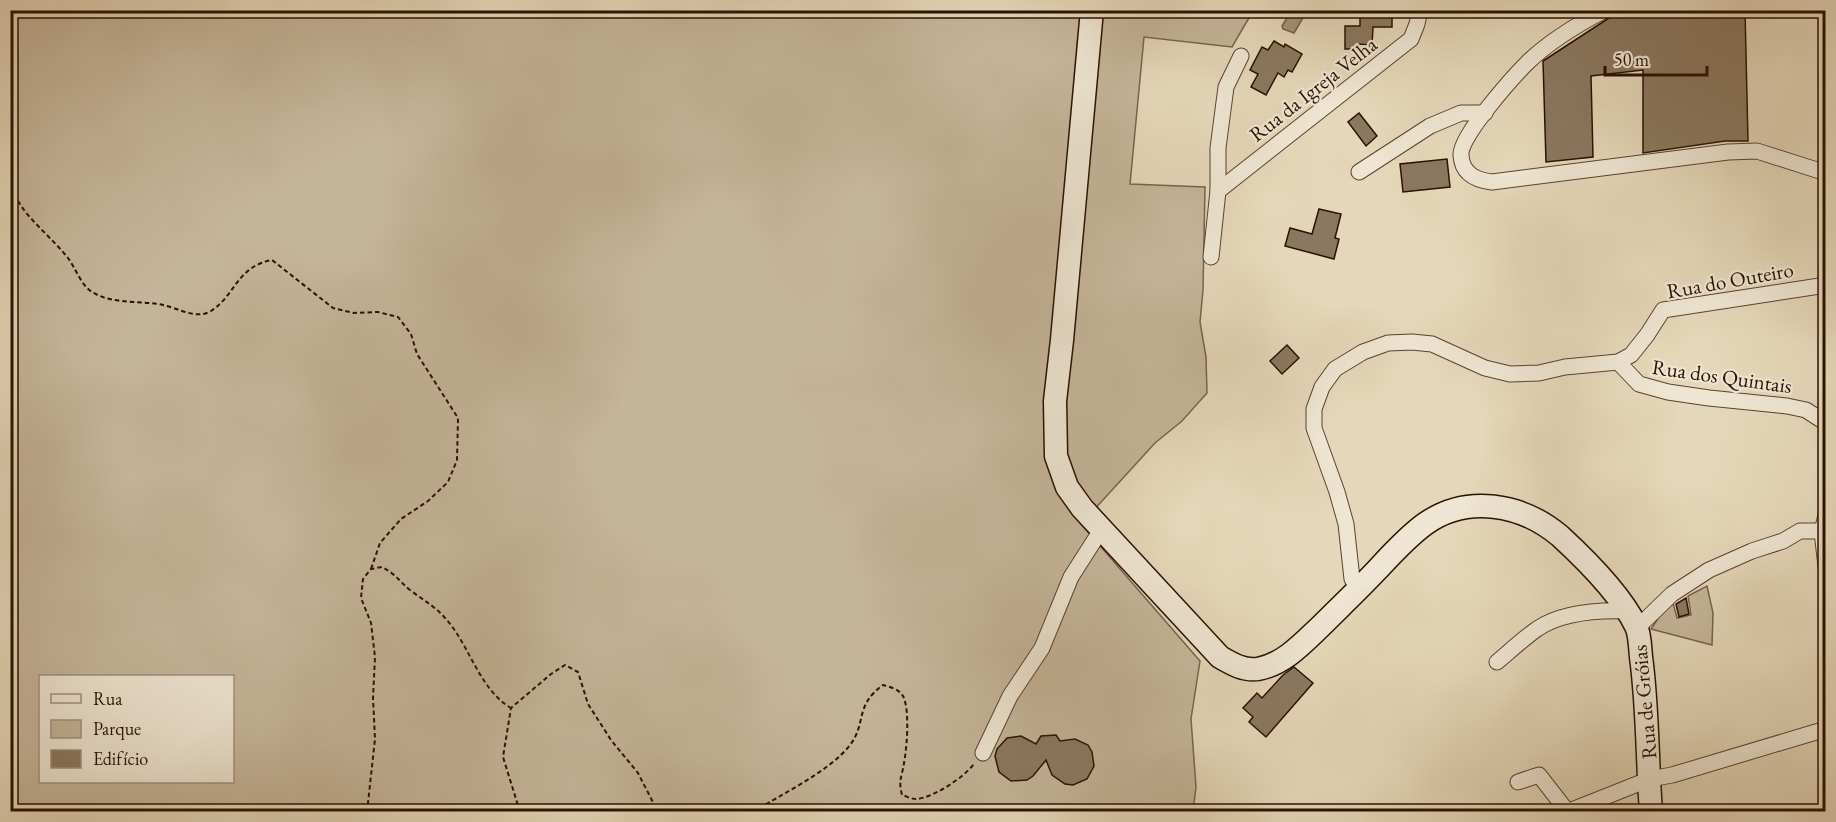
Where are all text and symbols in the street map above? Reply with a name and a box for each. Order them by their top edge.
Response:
street label: Rua da Igreja Velha [1244,30,1383,147]
scale bar [1605,39,1707,77]
text: 50 m [1614,48,1649,71]
street label: Rua do Outeiro [1664,256,1796,304]
street label: Rua dos Quintais [1650,353,1794,400]
street label: Rua de Gróias [1626,644,1662,760]
legend [39,675,234,783]
text: Rua [93,687,123,710]
text: Parque [93,717,141,740]
text: Edifício [93,747,148,770]

